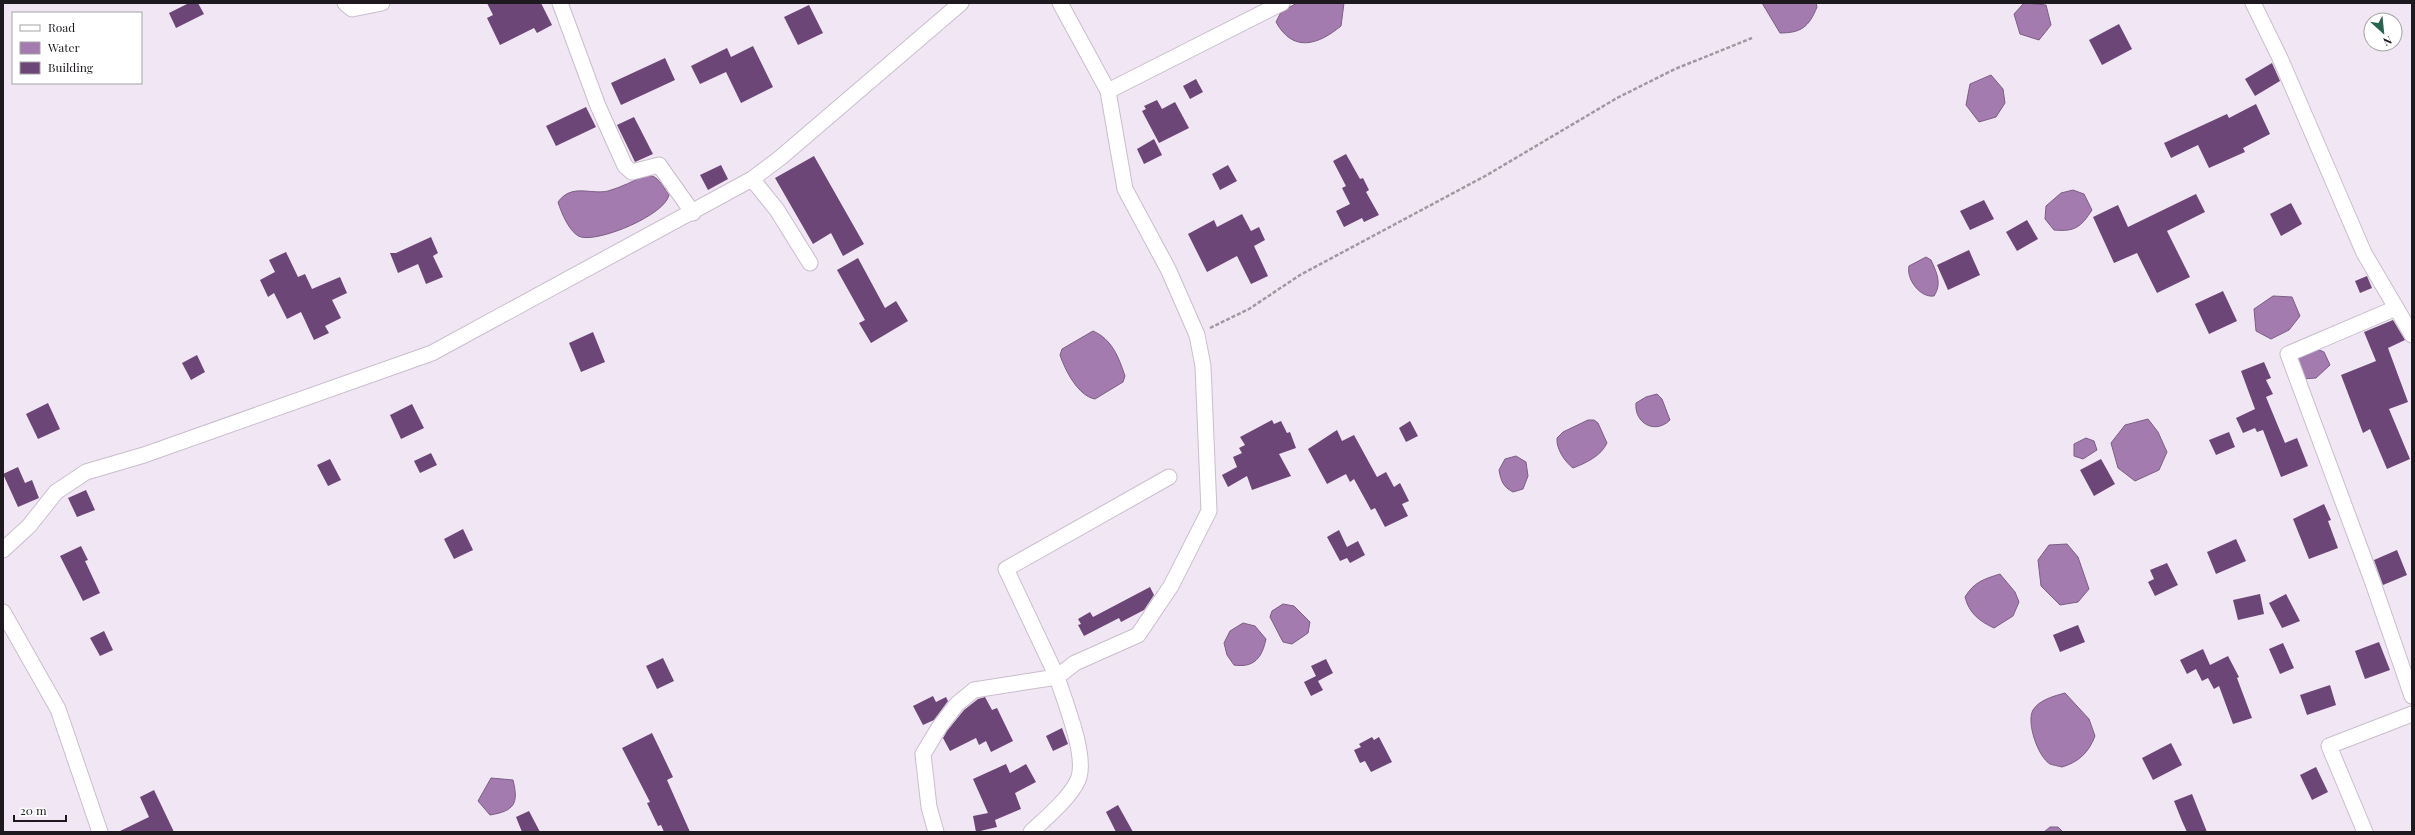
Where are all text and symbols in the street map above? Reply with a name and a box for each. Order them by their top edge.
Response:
legend [12,12,142,84]
north arrow [2363,12,2403,52]
text: Road [48,19,75,35]
text: N [2381,33,2395,50]
text: Water [47,39,81,55]
text: Building [48,59,94,75]
scale bar [14,797,66,823]
text: 20 m [20,802,47,818]

